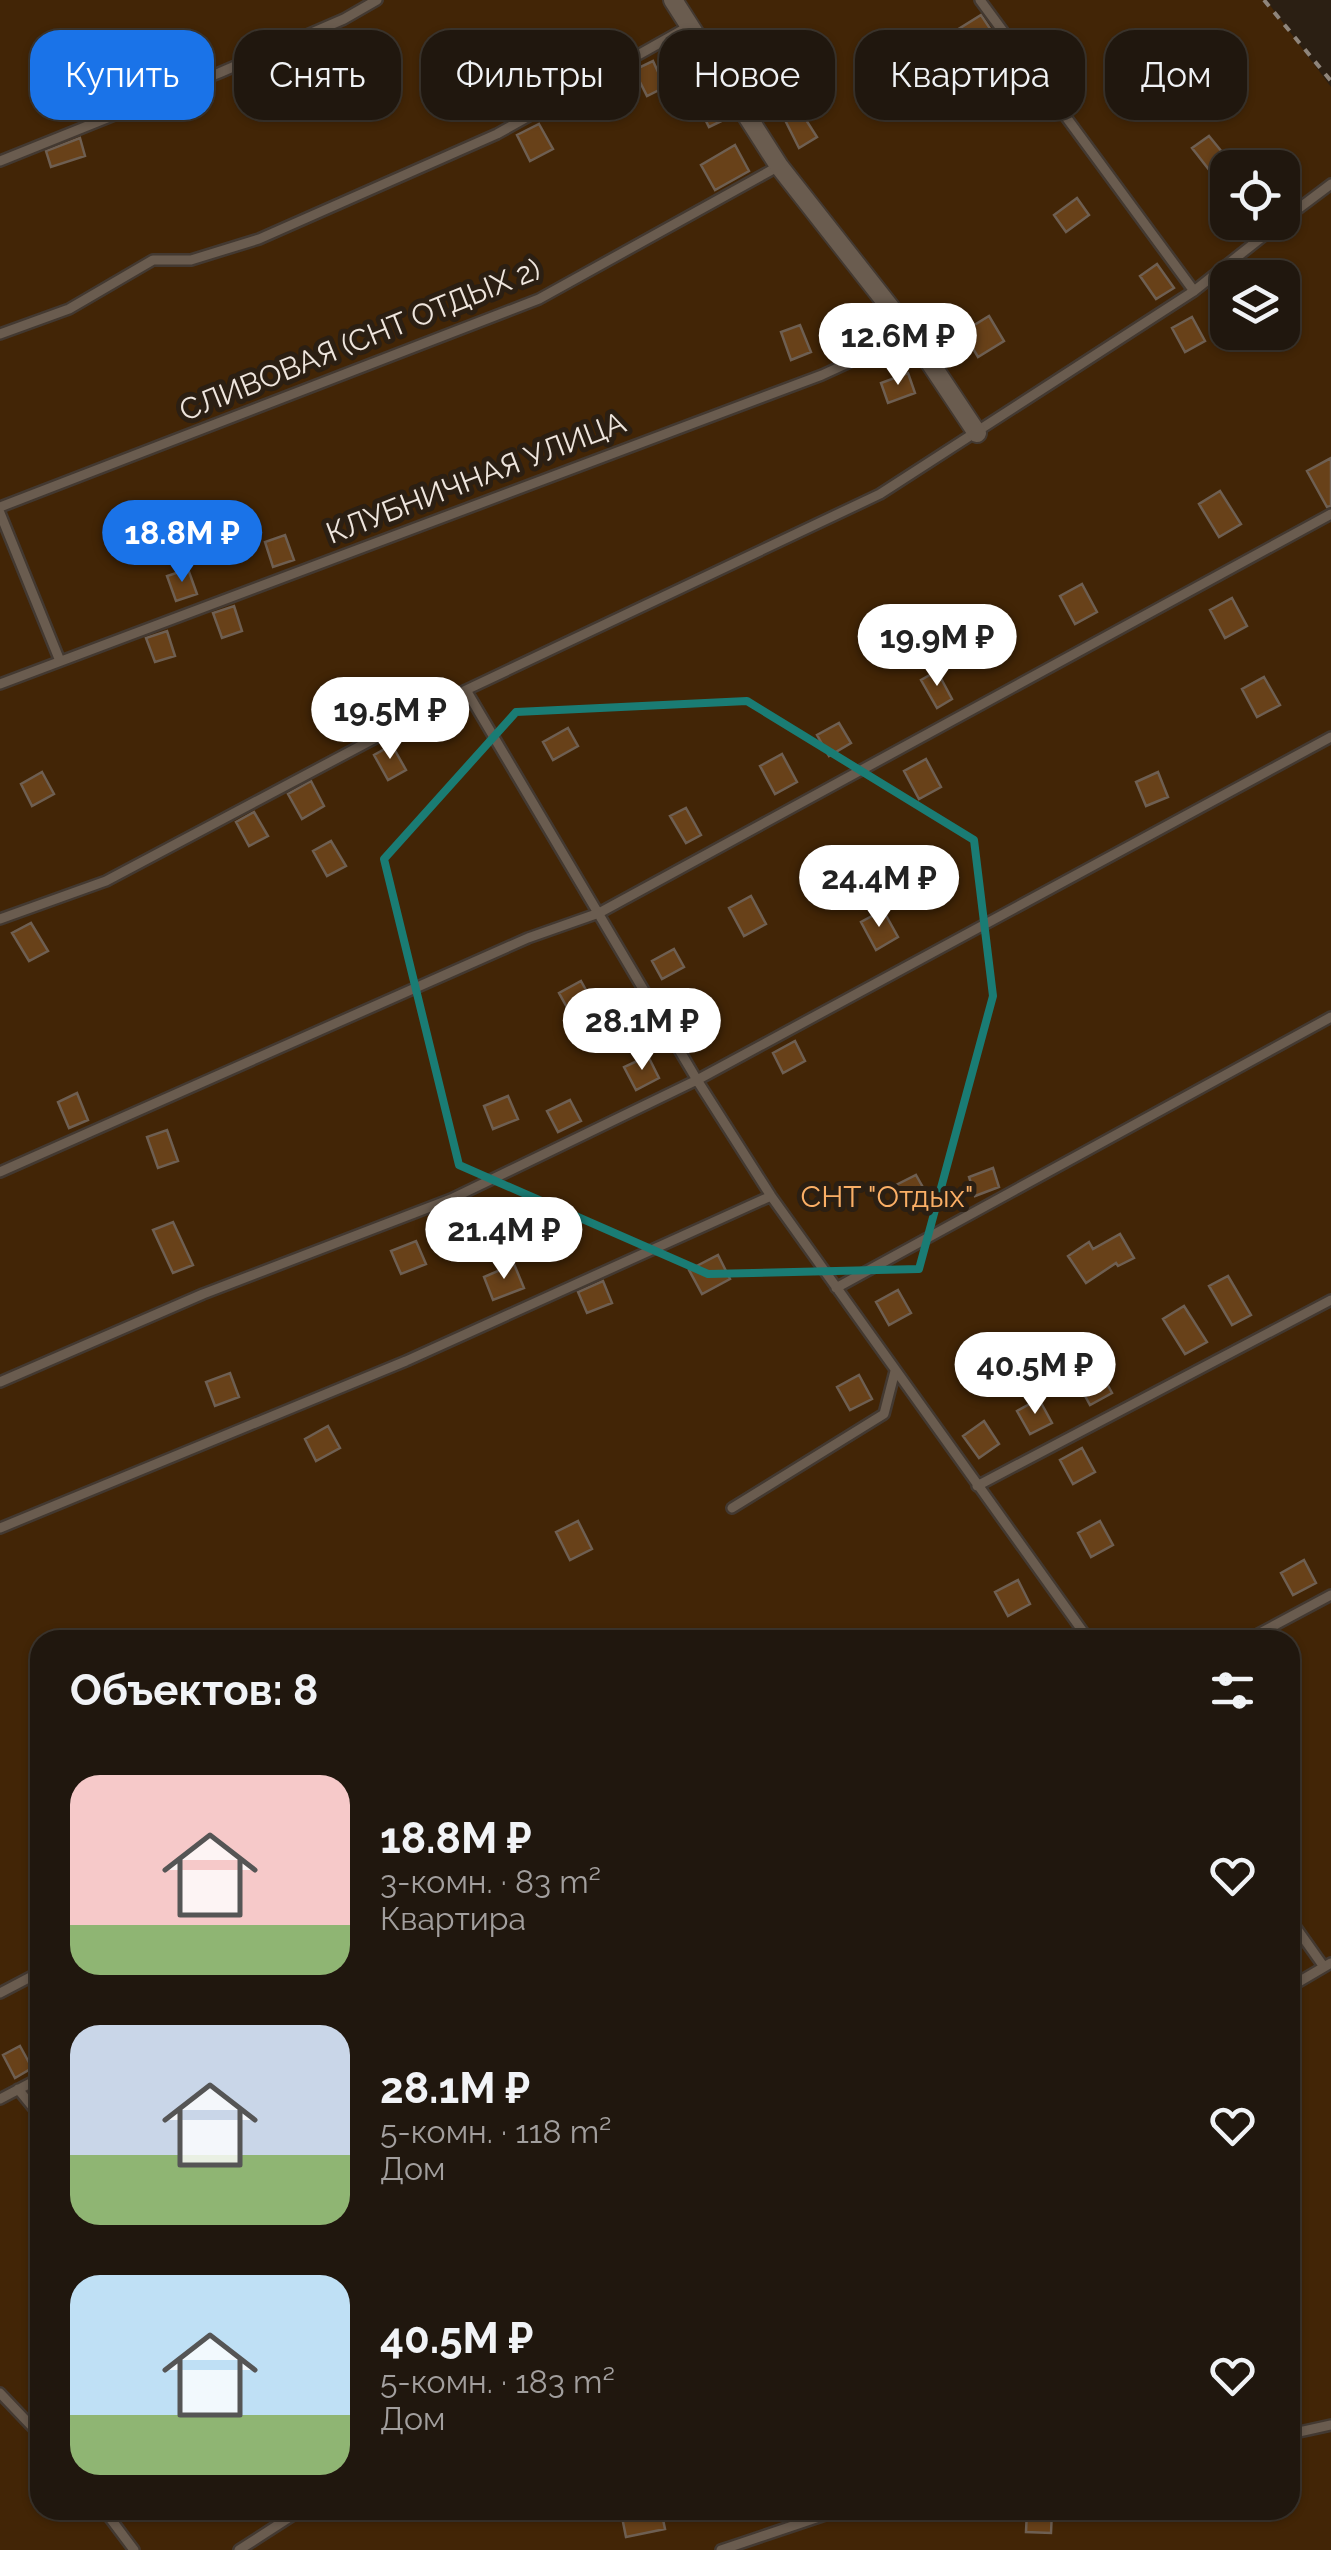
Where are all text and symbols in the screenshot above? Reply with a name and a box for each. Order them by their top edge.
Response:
chip: Купить [30,30,214,120]
chip: Снять [234,30,401,120]
chip: Фильтры [421,30,639,120]
chip: Новое [659,30,835,120]
chip: Квартира [855,30,1085,120]
chip: Дом [1105,30,1247,120]
map controls [1210,150,1300,350]
button: locate [1210,150,1300,240]
street label: СЛИВОВАЯ (СНТ ОТДЫХ 2) [174,251,545,428]
button: layers [1210,260,1300,350]
pin: 12.6M ₽ [806,303,990,388]
text: 12.6M ₽ [841,317,955,354]
street label: КЛУБНИЧНАЯ УЛИЦА [321,404,630,551]
pin: 18.8M ₽ [90,500,274,585]
text: 18.8M ₽ [124,514,240,551]
pin: 19.9M ₽ [845,604,1029,689]
text: 19.9M ₽ [880,618,994,655]
pin: 19.5M ₽ [298,677,482,762]
text: 19.5M ₽ [333,691,447,728]
pin: 24.4M ₽ [787,845,971,930]
text: 24.4M ₽ [821,859,937,896]
pin: 28.1M ₽ [550,988,734,1073]
text: 28.1M ₽ [585,1002,699,1039]
park label: СНТ "Отдых" [801,1179,973,1214]
pin: 21.4M ₽ [412,1197,596,1282]
text: 21.4M ₽ [447,1211,561,1248]
pin: 40.5M ₽ [943,1332,1127,1417]
text: 40.5M ₽ [977,1346,1093,1383]
icon: filters [1205,1663,1260,1718]
text: Объектов: 8 [70,1666,318,1715]
text: 18.8M ₽ [380,1814,532,1863]
icon: home [150,1815,270,1935]
icon: heart [1205,1848,1260,1903]
text: 3-комн. · 83 m² [380,1863,601,1900]
text: Квартира [380,1900,526,1937]
text: 28.1M ₽ [380,2064,530,2113]
icon: home [150,2065,270,2185]
icon: heart [1205,2098,1260,2153]
text: 5-комн. · 118 m² [380,2113,612,2150]
text: Дом [380,2150,445,2187]
text: 40.5M ₽ [380,2314,533,2363]
icon: home [150,2315,270,2435]
icon: heart [1205,2348,1260,2403]
text: 5-комн. · 183 m² [380,2363,615,2400]
text: Дом [380,2400,445,2437]

